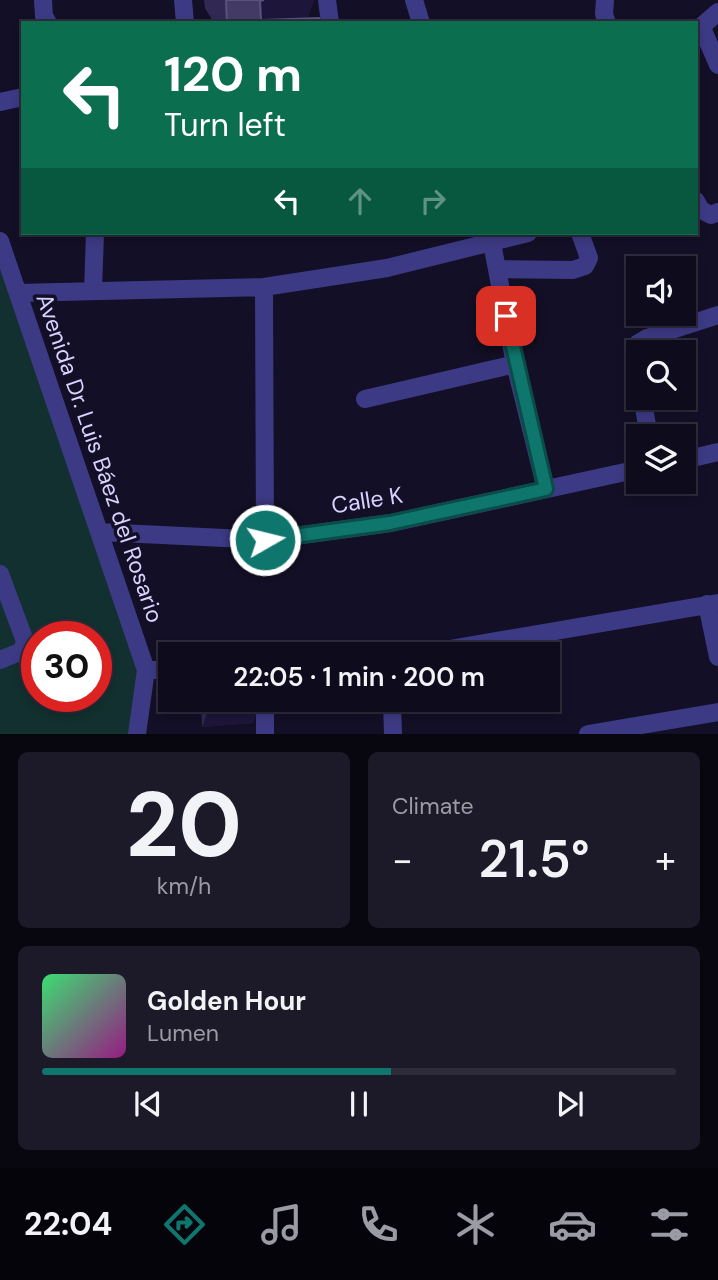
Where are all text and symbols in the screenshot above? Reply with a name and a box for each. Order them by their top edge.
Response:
text: 120 m [164,42,302,106]
icon: left [49,49,140,140]
text: Turn left [164,104,286,146]
icon: left [268,182,306,220]
icon: ahead [341,182,379,220]
icon: right [414,182,452,220]
map controls [626,256,696,494]
button: sound [626,256,696,326]
pin [476,286,536,346]
street label: Avenida Dr. Luis Báez del Rosario [29,289,171,627]
icon: arrive [487,297,525,335]
button: search [626,340,696,410]
button: layers [626,424,696,494]
street label: Calle K [329,480,405,520]
position arrow [228,503,302,577]
speed limit sign: 30 [21,621,112,712]
text: 22:05 · 1 min · 200 m [233,660,485,694]
text: 20 [126,766,242,884]
text: Climate [392,791,474,821]
text: 21.5° [478,825,590,893]
text: − [392,835,413,885]
text: + [655,835,676,885]
text: km/h [157,871,211,901]
text: Golden Hour [147,984,306,1018]
text: Lumen [147,1018,219,1048]
icon: previous [129,1085,167,1123]
icon: pause [340,1085,378,1123]
icon: next [551,1085,589,1123]
icon: directions [160,1200,209,1249]
icon: music [257,1200,306,1249]
icon: phone [354,1200,403,1249]
icon: climate [451,1200,500,1249]
icon: car [548,1200,597,1249]
icon: filters [645,1200,694,1249]
text: 22:04 [24,1203,112,1245]

